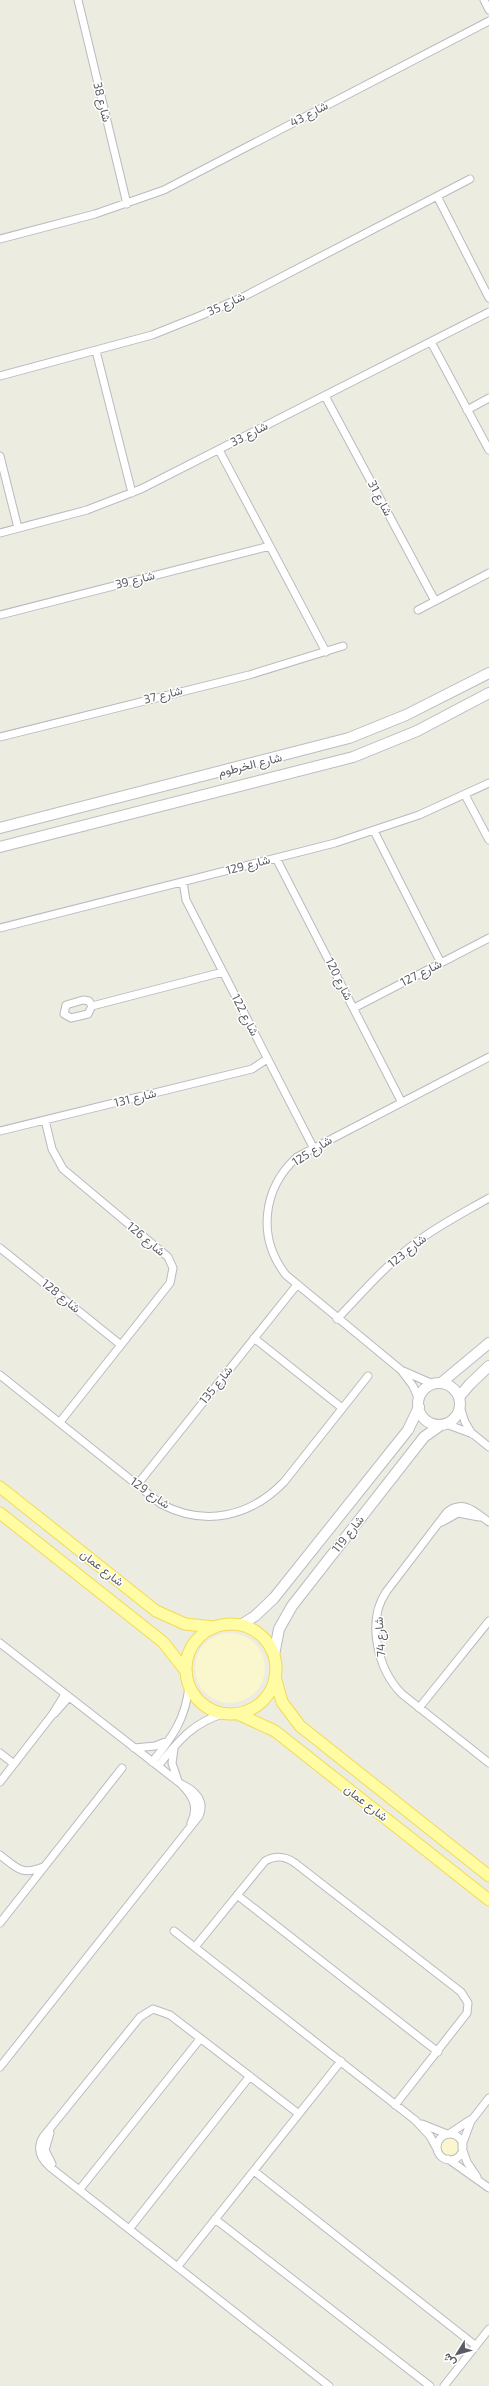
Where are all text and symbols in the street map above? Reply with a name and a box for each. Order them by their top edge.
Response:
street label: شارع 38 [88,80,115,124]
street label: شارع 43 [287,97,331,132]
street label: شارع 35 [205,288,248,321]
street label: شارع 33 [227,418,271,451]
street label: شارع 31 [363,477,396,519]
street label: شارع 39 [113,567,157,594]
street label: شارع 37 [142,682,184,709]
street label: شارع الخرطوم [216,749,284,782]
street label: شارع 129 [224,851,272,880]
street label: شارع 120 [321,955,356,1003]
street label: شارع 127 [398,956,445,991]
street label: شارع 122 [227,991,262,1039]
street label: شارع 131 [112,1085,158,1112]
street label: شارع 125 [289,1132,336,1171]
street label: شارع 126 [123,1218,168,1260]
street label: شارع 123 [384,1231,430,1272]
street label: شارع 128 [38,1275,84,1317]
street label: شارع 135 [196,1363,237,1408]
street label: شارع 129 [126,1473,173,1513]
street label: شارع 119 [328,1512,368,1557]
street label: شارع عمان [76,1546,127,1591]
street label: شارع 74 [371,1616,390,1658]
street label: شارع عمان [340,1781,391,1826]
north arrow [437,2334,477,2374]
text: ش [439,2351,459,2370]

